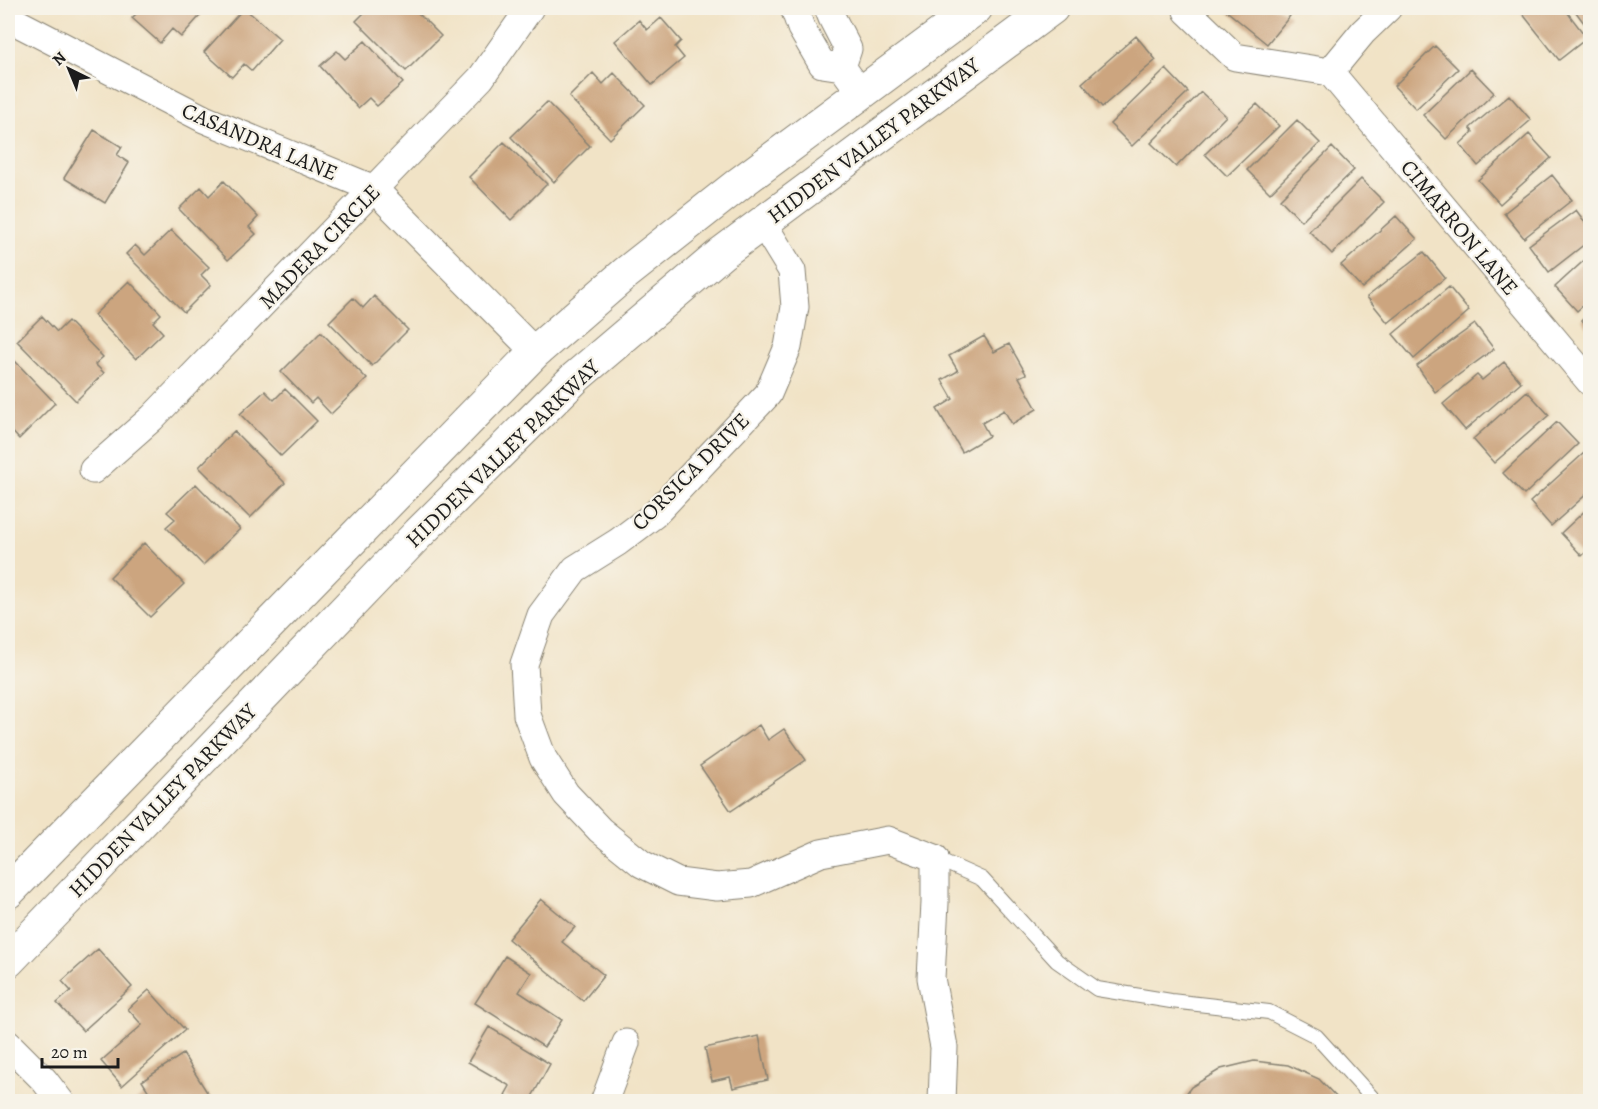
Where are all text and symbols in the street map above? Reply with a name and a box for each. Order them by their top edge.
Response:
north arrow [39,39,99,99]
text: N [48,47,71,71]
street label: HIDDEN VALLEY PARKWAY [761,50,987,231]
street label: CASANDRA LANE [177,96,342,188]
street label: CIMARRON LANE [1394,153,1525,302]
street label: MADERA CIRCLE [252,178,387,316]
street label: HIDDEN VALLEY PARKWAY [399,352,607,554]
street label: CORSICA DRIVE [625,406,756,537]
street label: HIDDEN VALLEY PARKWAY [62,696,264,904]
scale bar [42,1031,118,1069]
text: 20 m [51,1040,88,1064]

